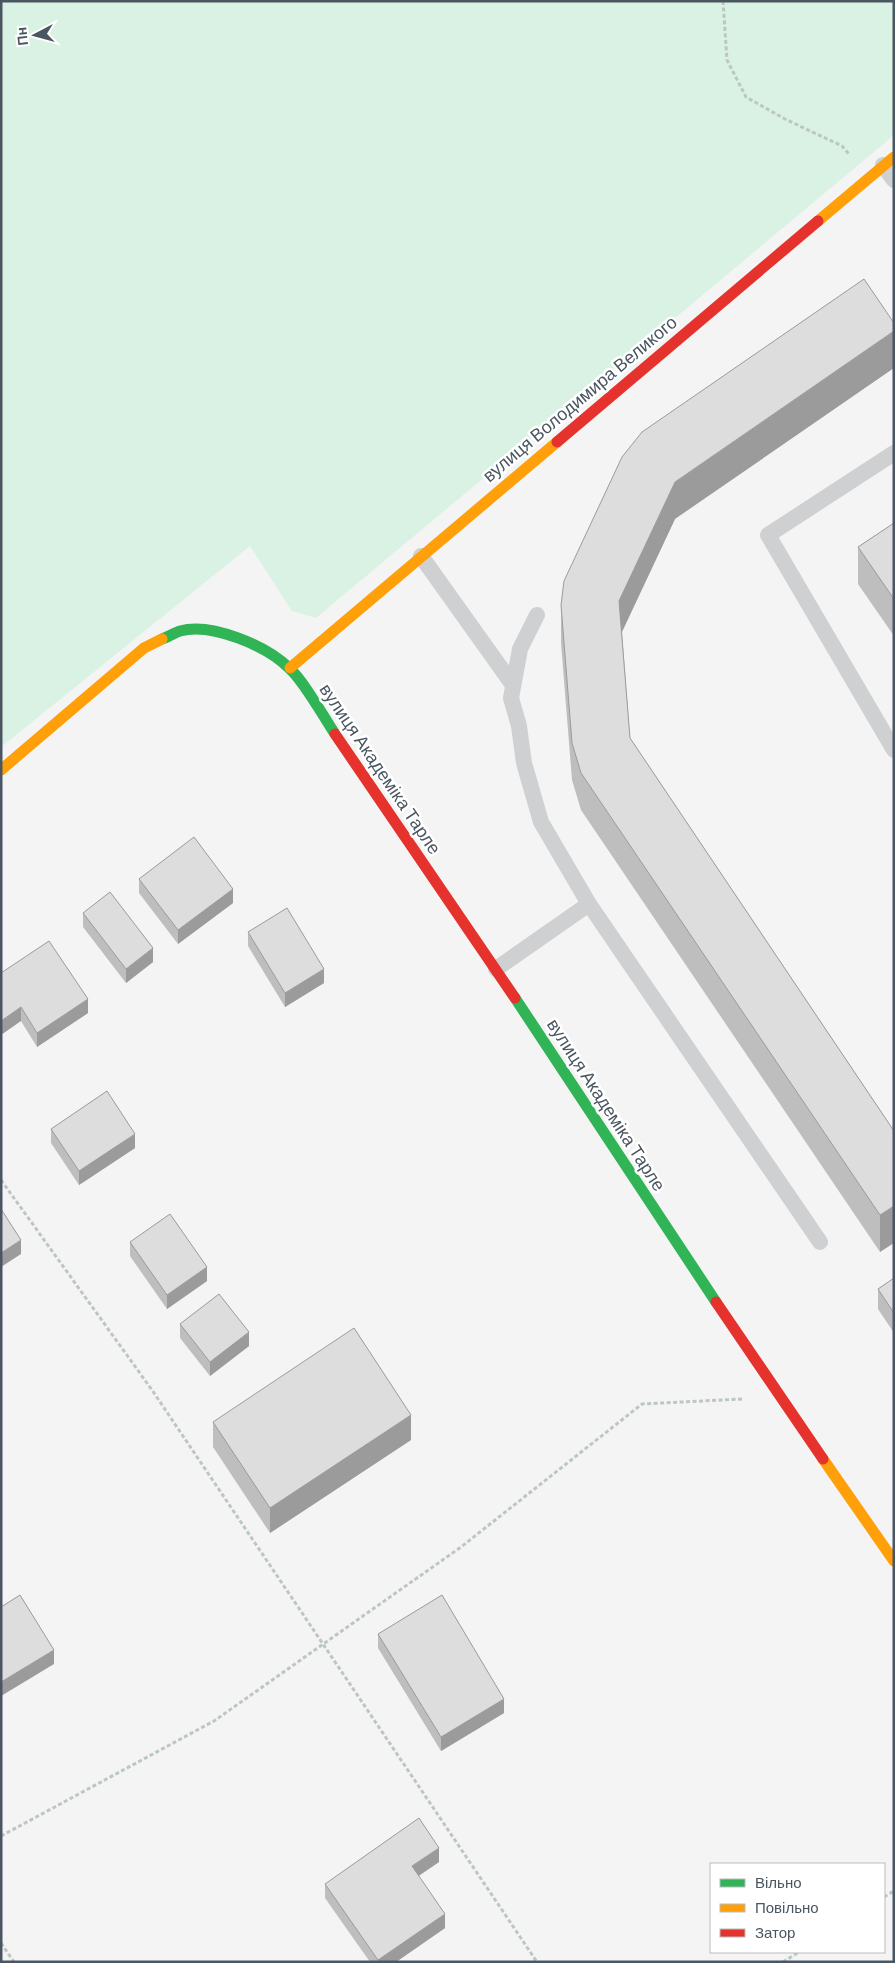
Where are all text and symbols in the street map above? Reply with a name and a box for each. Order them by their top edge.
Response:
north arrow [10,10,60,60]
text: Пн [12,26,31,47]
street label: вулиця Володимира Великого [478,310,681,486]
street label: вулиця Академіка Тарле [315,679,446,858]
street label: вулиця Академіка Тарле [543,1014,671,1195]
legend [710,1863,885,1953]
text: Вільно [755,1873,802,1891]
text: Повільно [755,1898,819,1916]
text: Затор [755,1923,795,1941]

